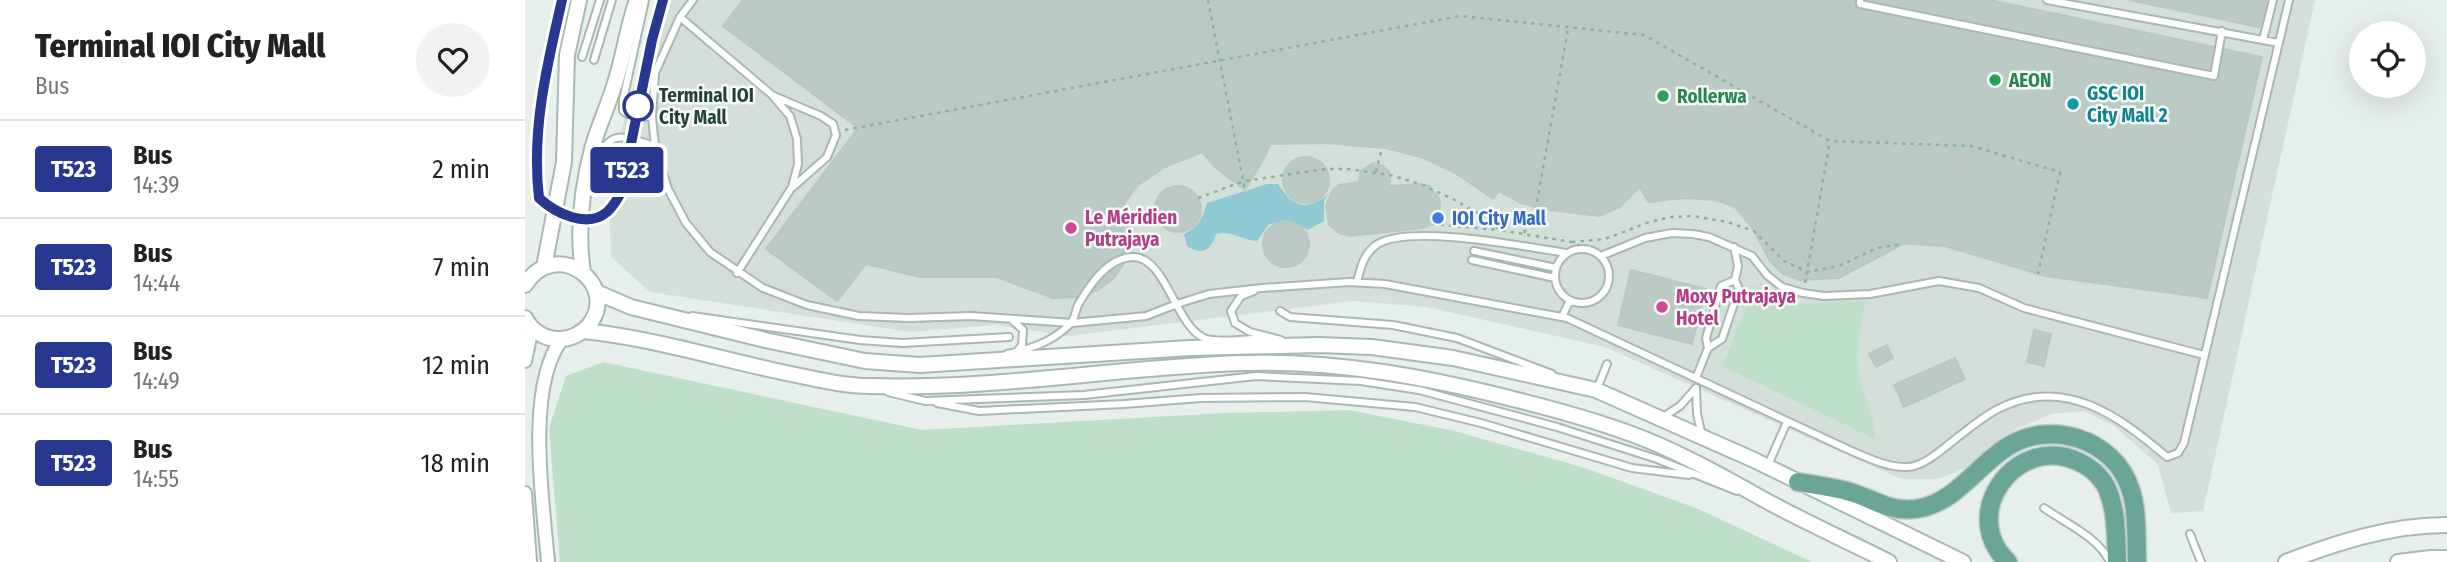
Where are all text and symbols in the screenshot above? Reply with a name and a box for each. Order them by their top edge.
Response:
map controls [2349,21,2426,98]
button: locate [2349,21,2426,98]
button: heart [416,23,490,97]
text: Terminal IOI City Mall [35,26,325,66]
place label: AEON [2008,69,2051,92]
text: Bus [35,72,69,100]
marker: AEON [1987,72,2003,88]
place label: GSC IOI City Mall 2 [2087,82,2168,127]
place label: Terminal IOI City Mall [659,84,754,129]
place label: Rollerwa [1677,85,1747,108]
marker: Rollerwa [1655,88,1671,104]
marker: Terminal IOI City Mall [623,91,653,121]
marker: GSC IOI City Mall 2 [2065,96,2081,112]
text: Bus [133,140,172,171]
line badge: T523 [578,147,676,193]
text: 2 min [432,154,490,185]
text: T523 [51,155,96,183]
text: T523 [604,156,650,184]
text: 14:39 [133,171,179,199]
place label: Le Méridien Putrajaya [1085,206,1177,251]
place label: IOI City Mall [1452,207,1547,230]
marker: IOI City Mall [1430,210,1446,226]
marker: Le Méridien Putrajaya [1063,220,1079,236]
text: Bus [133,238,172,269]
text: 7 min [433,252,490,283]
text: T523 [51,253,96,281]
text: 14:44 [133,269,180,297]
place label: Moxy Putrajaya Hotel [1676,285,1796,330]
marker: Moxy Putrajaya Hotel [1654,299,1670,315]
text: Bus [133,336,172,367]
text: 12 min [422,350,490,381]
text: T523 [51,351,96,379]
text: 14:49 [133,367,180,395]
text: Bus [133,434,172,465]
text: 18 min [421,448,490,479]
text: T523 [51,449,96,477]
text: 14:55 [133,465,179,493]

